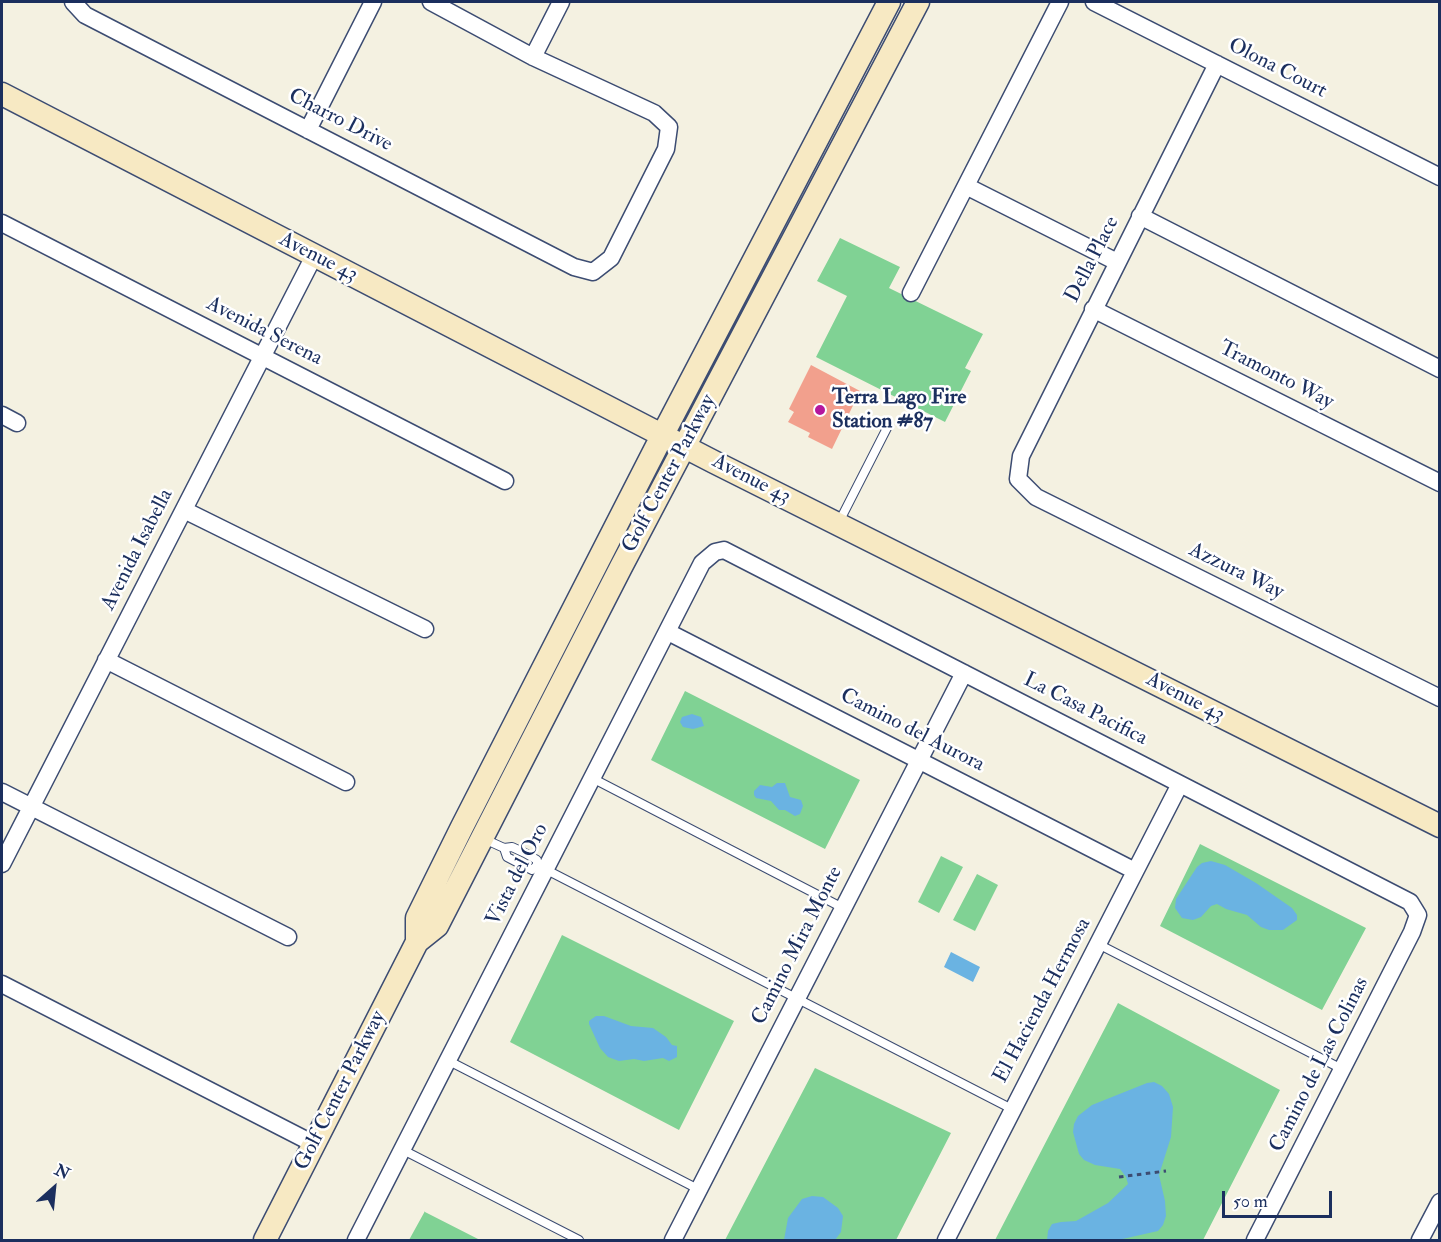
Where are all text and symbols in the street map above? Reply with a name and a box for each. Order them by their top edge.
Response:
street label: Olona Court [1224,33,1330,105]
street label: Charro Drive [284,84,396,158]
street label: Della Place [1061,213,1125,307]
street label: Avenue 43 [275,228,361,288]
street label: Avenida Serena [202,292,326,372]
street label: Tramonto Way [1214,336,1338,416]
place label: Terra Lago Fire Station #87 [832,385,966,435]
street label: Golf Center Parkway [618,391,722,557]
marker: Terra Lago Fire Station #87 [813,403,827,417]
street label: Avenue 43 [708,450,794,510]
street label: Avenida Isabella [97,485,179,615]
street label: Azzura Way [1184,538,1288,606]
street label: La Casa Pacifica [1019,668,1151,752]
street label: Avenue 43 [1142,668,1228,728]
street label: Camino del Aurora [836,684,988,778]
street label: Vista del Oro [482,820,554,930]
street label: Camino Mira Monte [747,863,849,1029]
street label: El Hacienda Hermosa [989,914,1097,1088]
street label: Camino de Las Colinas [1265,973,1375,1157]
street label: Golf Center Parkway [290,1007,392,1175]
north arrow [24,1158,84,1218]
text: N [51,1160,73,1184]
scale bar [1225,1179,1334,1217]
text: 50 m [1233,1190,1268,1213]

